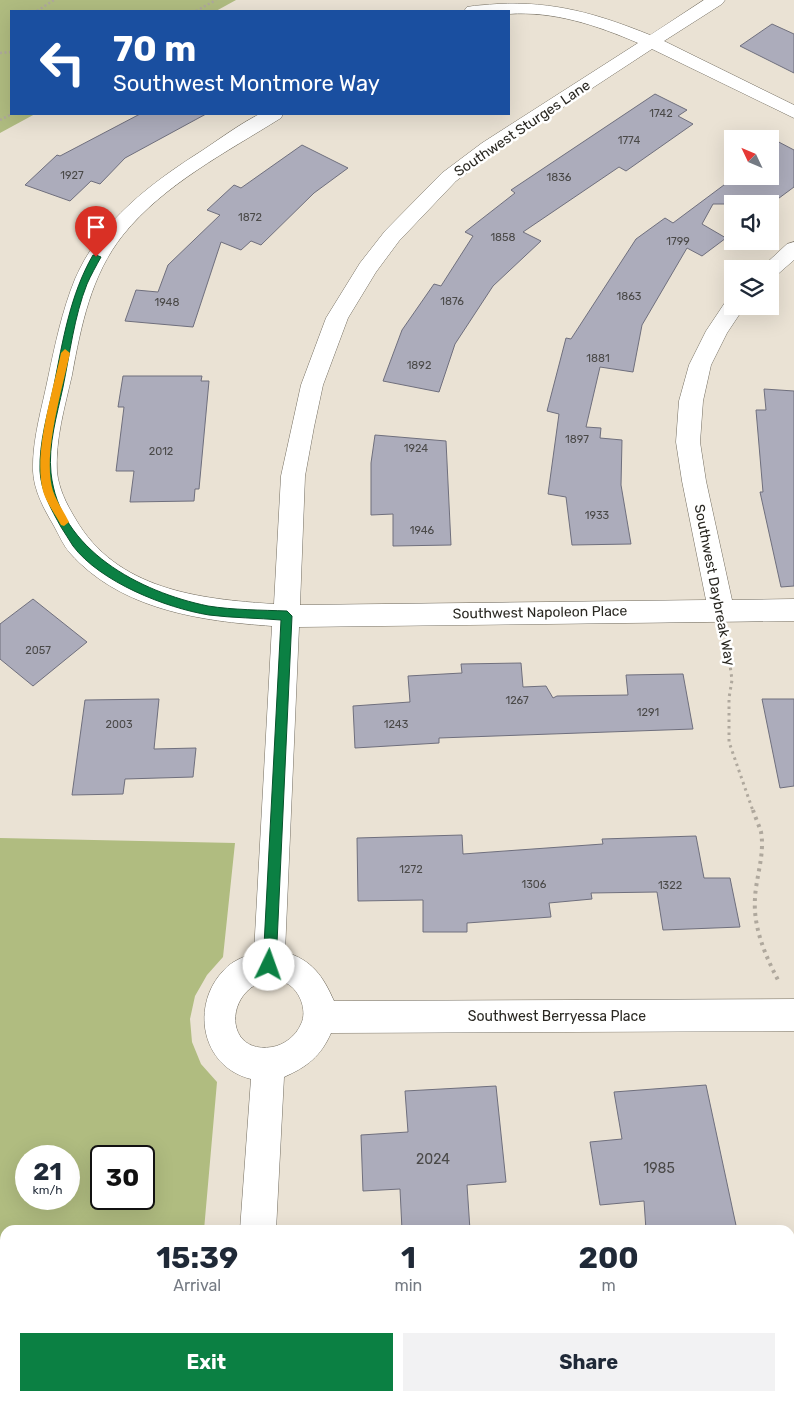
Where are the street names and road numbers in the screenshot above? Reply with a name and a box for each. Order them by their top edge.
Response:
street label: Southwest Sturges Lane [451,76,594,180]
street label: Southwest Daybreak Way [690,503,739,668]
street label: Southwest Napoleon Place [453,602,628,623]
street label: Southwest Berryessa Place [468,1008,646,1025]

